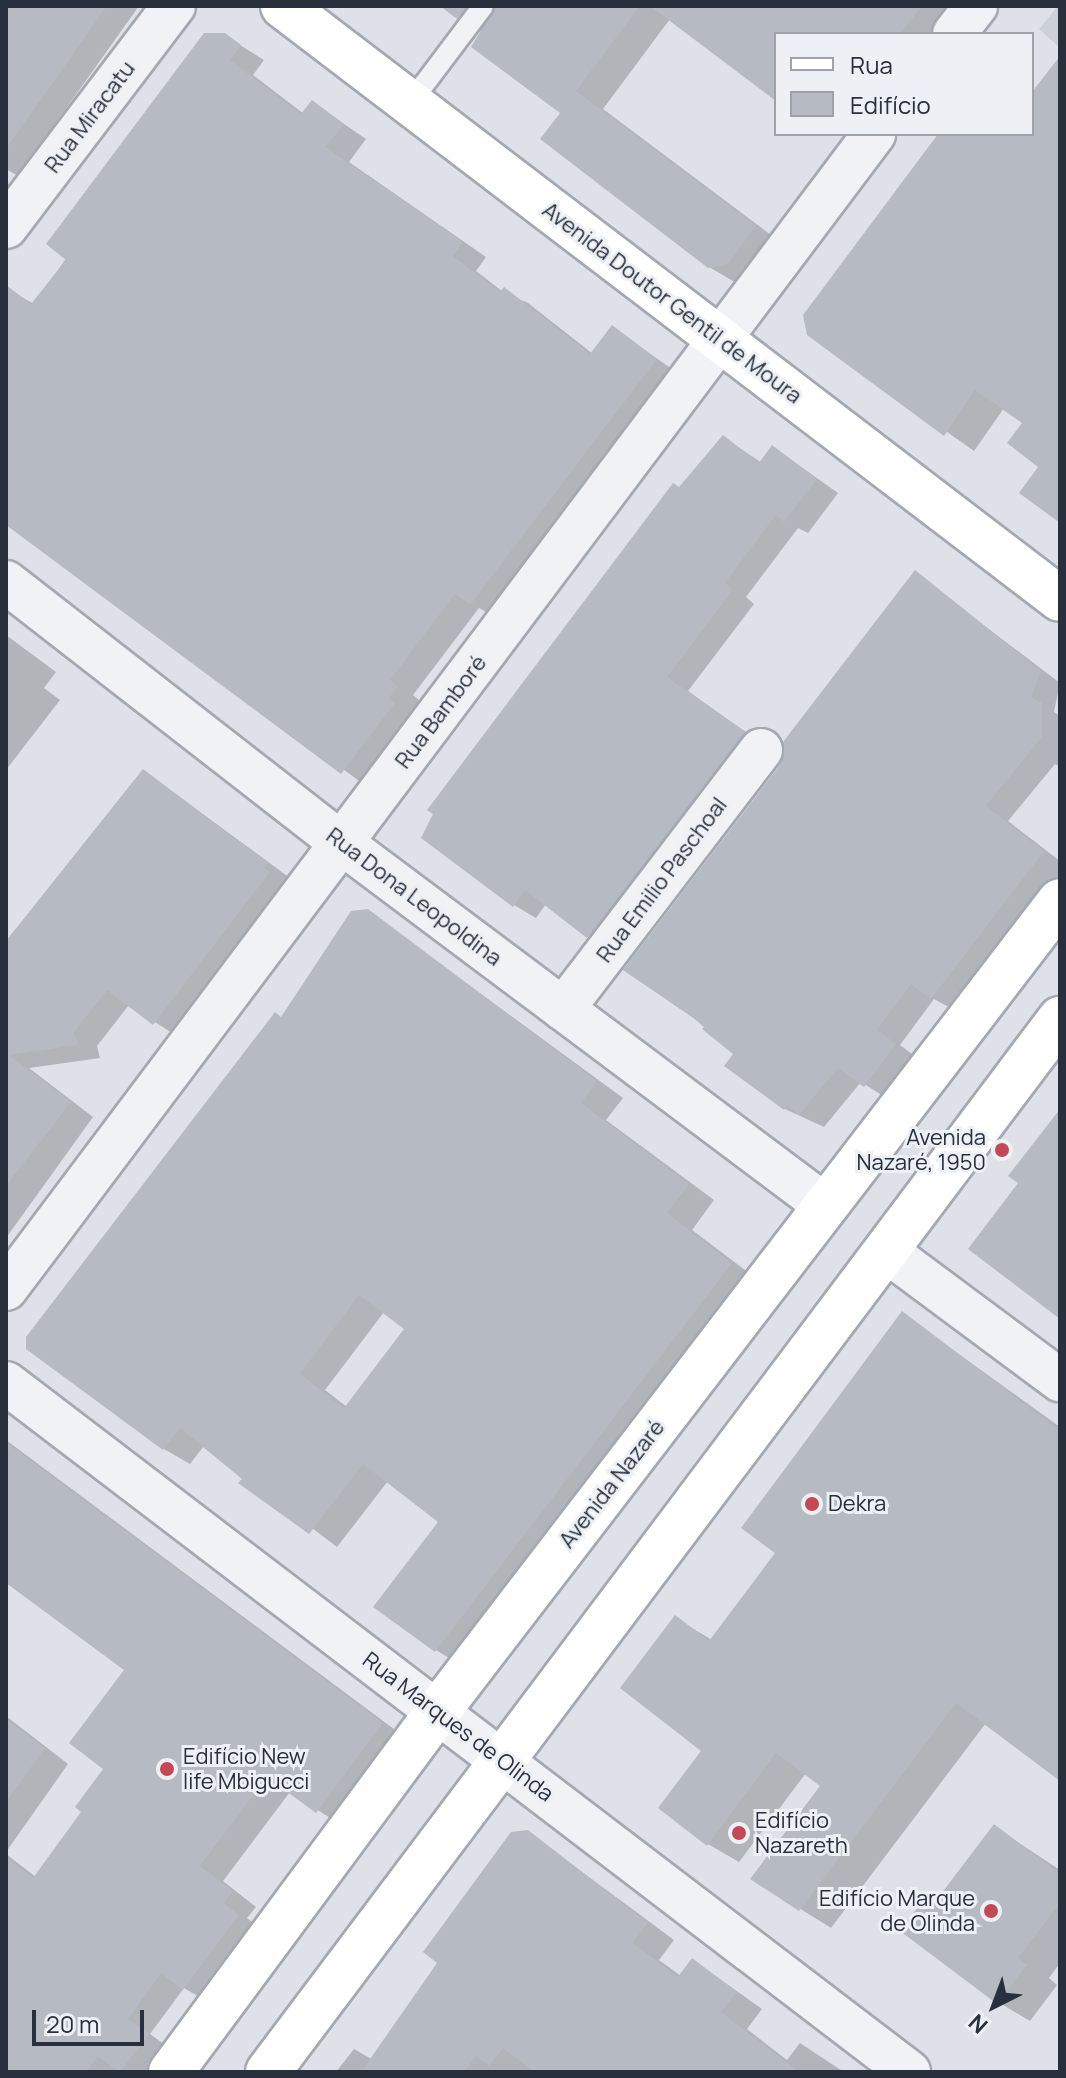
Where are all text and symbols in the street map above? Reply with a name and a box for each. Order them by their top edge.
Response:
legend [774,32,1034,136]
text: Rua [850,48,893,81]
street label: Rua Miracatu [39,56,141,178]
text: Edifício [850,88,931,121]
street label: Avenida Doutor Gentil de Moura [537,197,807,409]
street label: Rua Bamboré [390,650,492,774]
street label: Rua Emilio Paschoal [591,792,733,968]
street label: Rua Dona Leopoldina [321,822,507,972]
place label: Avenida Nazaré, 1950 [857,1124,986,1176]
marker: Avenida Nazaré, 1950 [993,1141,1011,1159]
street label: Avenida Nazaré [554,1415,670,1553]
place label: Dekra [828,1491,886,1517]
marker: Dekra [803,1495,821,1513]
street label: Rua Marques de Olinda [357,1647,559,1807]
place label: Edifício New life Mbigucci [183,1743,309,1794]
marker: Edifício New life Mbigucci [158,1760,176,1778]
place label: Edifício Nazareth [755,1807,848,1858]
marker: Edifício Nazareth [730,1824,748,1842]
place label: Edifício Marque de Olinda [819,1885,975,1936]
marker: Edifício Marque de Olinda [982,1902,1000,1920]
north arrow [954,1966,1034,2046]
scale bar [36,1994,148,2044]
text: 20 m [46,2007,99,2040]
text: N [962,2007,994,2040]

